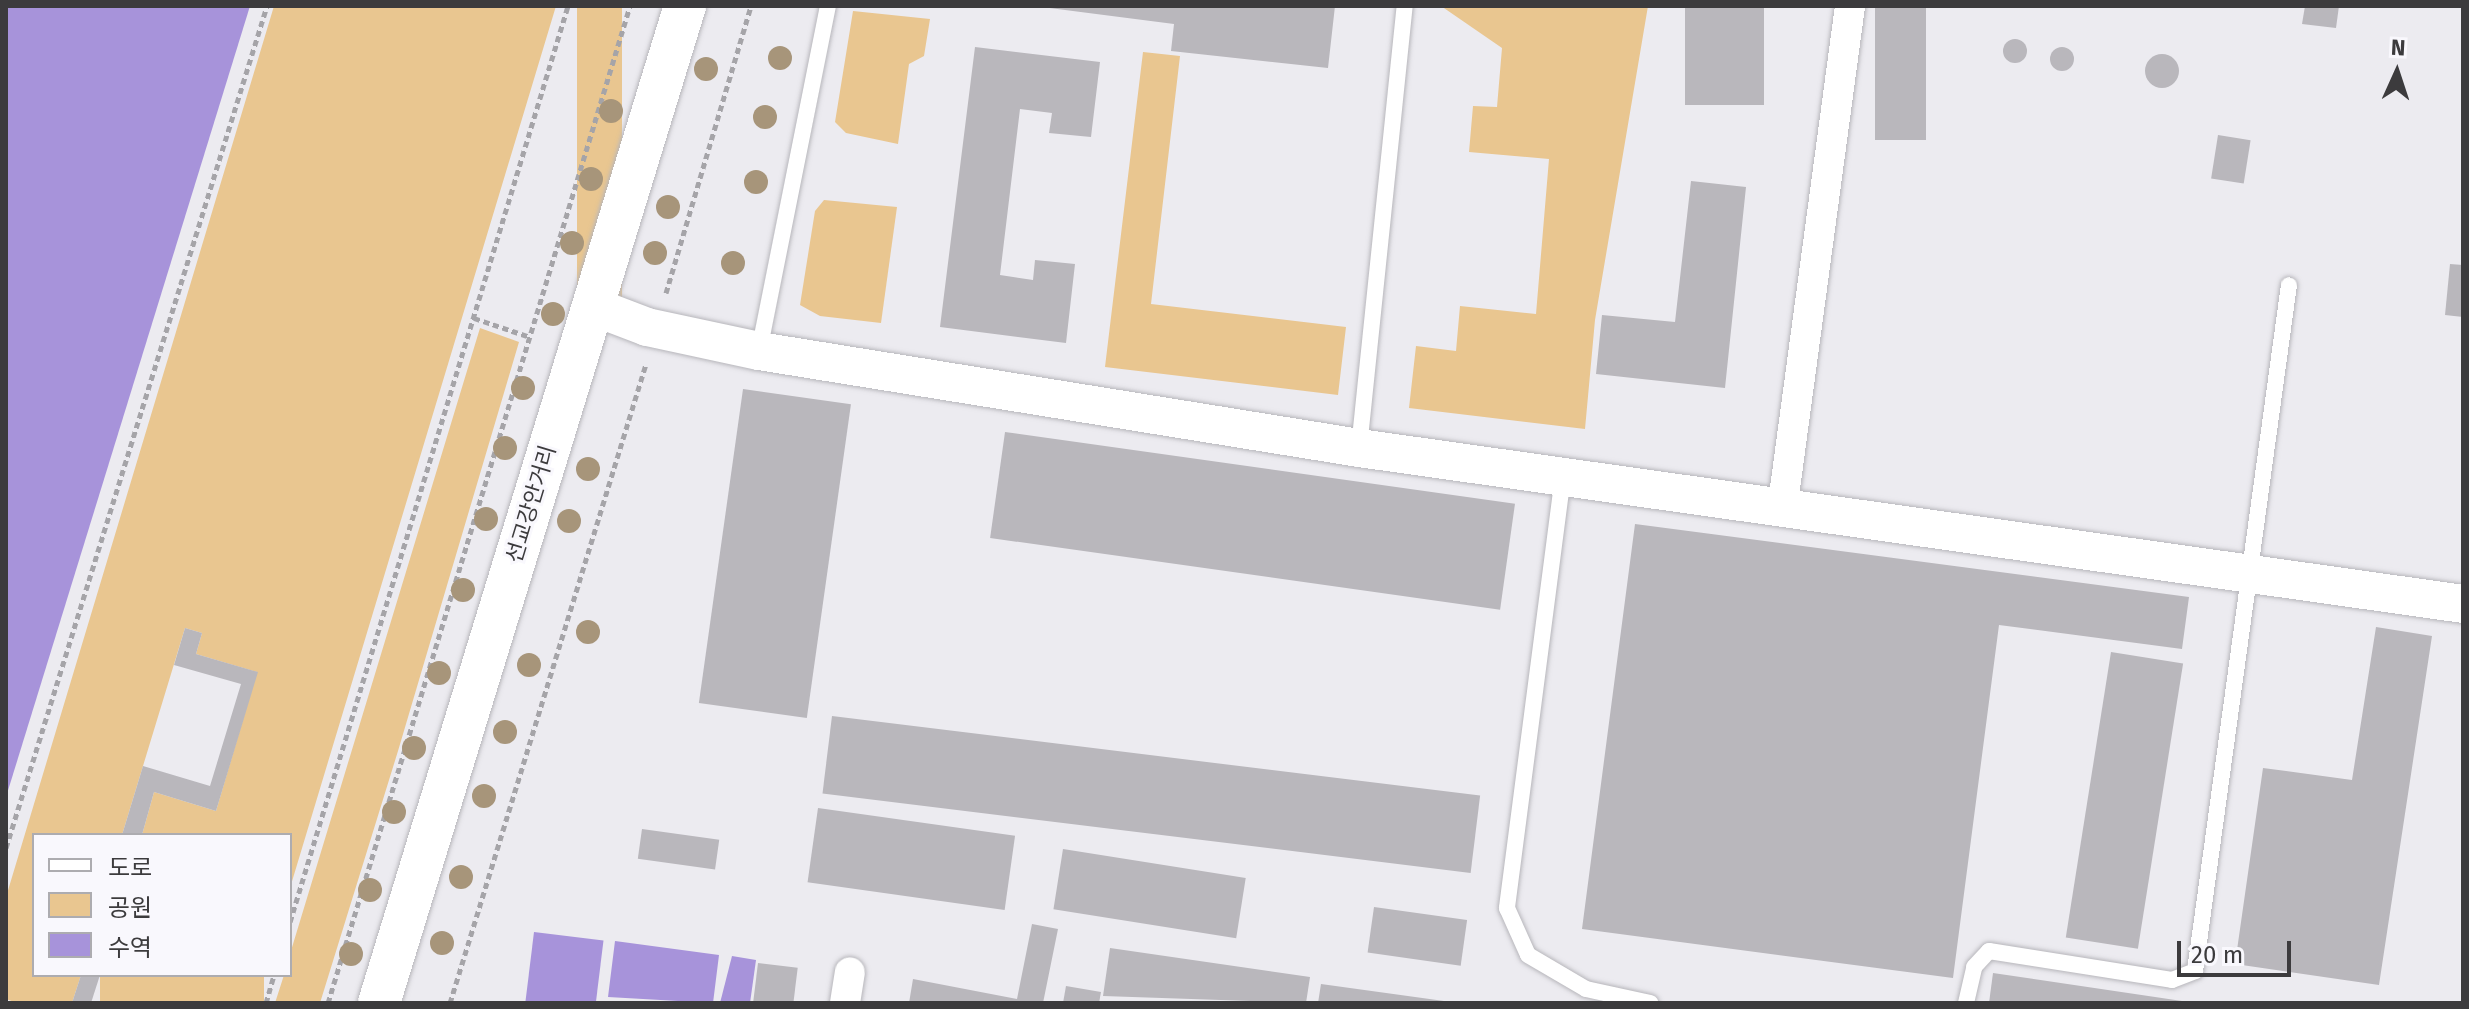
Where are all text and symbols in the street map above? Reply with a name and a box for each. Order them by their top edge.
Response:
north arrow [2357,32,2437,112]
text: N [2390,34,2406,61]
street label: 선교강안거리 [501,442,561,566]
legend [32,833,292,977]
text: 도로 [108,854,152,882]
text: 공원 [108,894,152,922]
scale bar [2181,925,2295,975]
text: 수역 [108,934,152,962]
text: 20 m [2191,941,2243,969]

